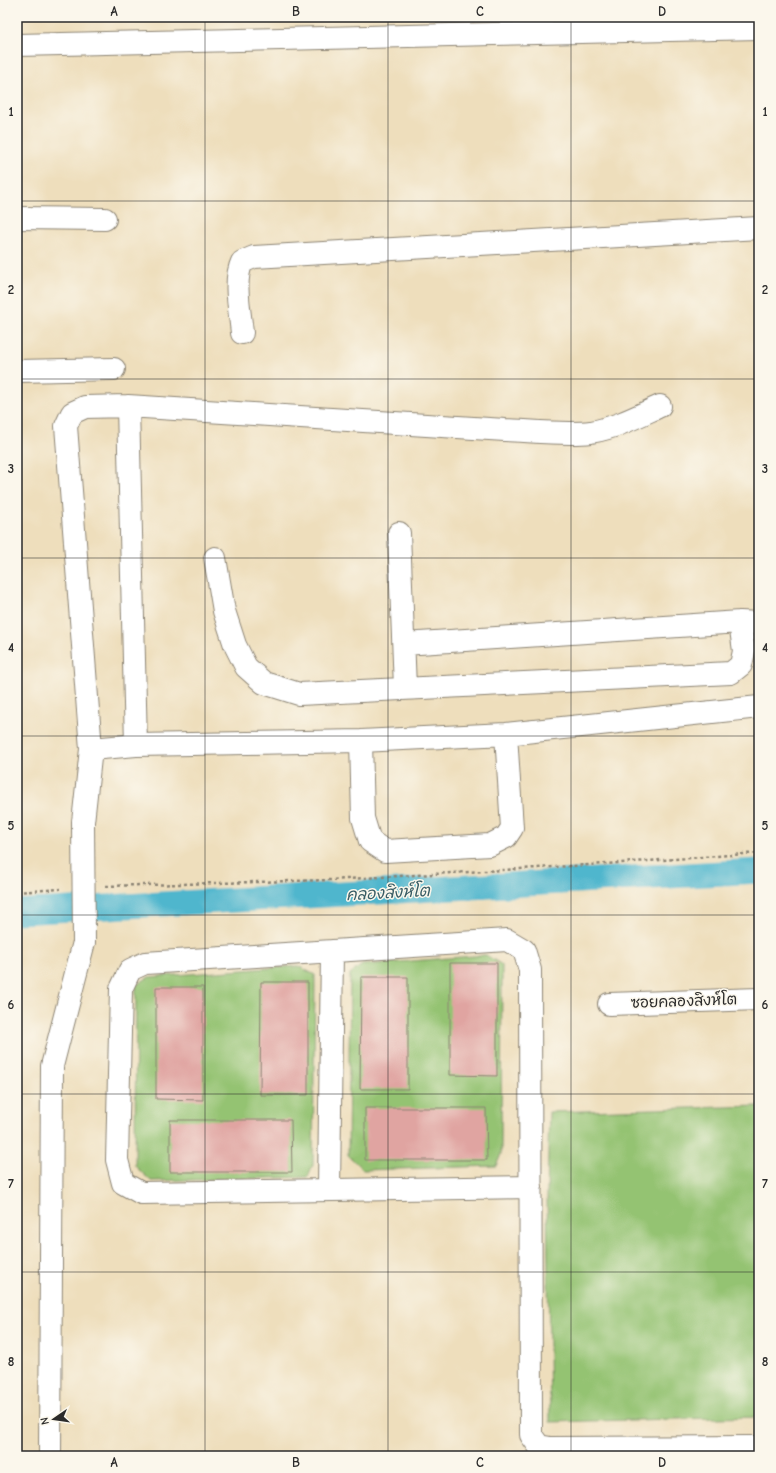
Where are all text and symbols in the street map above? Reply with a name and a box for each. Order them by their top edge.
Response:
text: A [110,4,118,19]
text: B [292,4,300,19]
text: C [476,4,484,19]
text: D [658,4,666,19]
text: 1 [8,104,14,119]
text: 1 [762,104,768,119]
text: 2 [8,282,14,297]
text: 2 [762,282,768,297]
text: 3 [8,461,14,476]
text: 3 [762,461,768,476]
text: 4 [8,640,14,655]
text: 4 [762,640,768,655]
text: 5 [8,818,15,833]
text: 5 [762,818,769,833]
water label: คลองสิงห์โต [346,880,431,904]
street label: ซอยคลองสิงห์โต [630,989,737,1012]
text: 6 [8,997,15,1012]
text: 6 [762,997,769,1012]
text: 7 [8,1176,14,1191]
text: 7 [762,1176,768,1191]
text: 8 [8,1354,14,1369]
text: 8 [762,1354,768,1369]
north arrow [34,1399,74,1439]
text: N [38,1416,52,1426]
text: A [110,1455,118,1470]
text: B [292,1455,300,1470]
text: C [476,1455,484,1470]
text: D [658,1455,666,1470]

